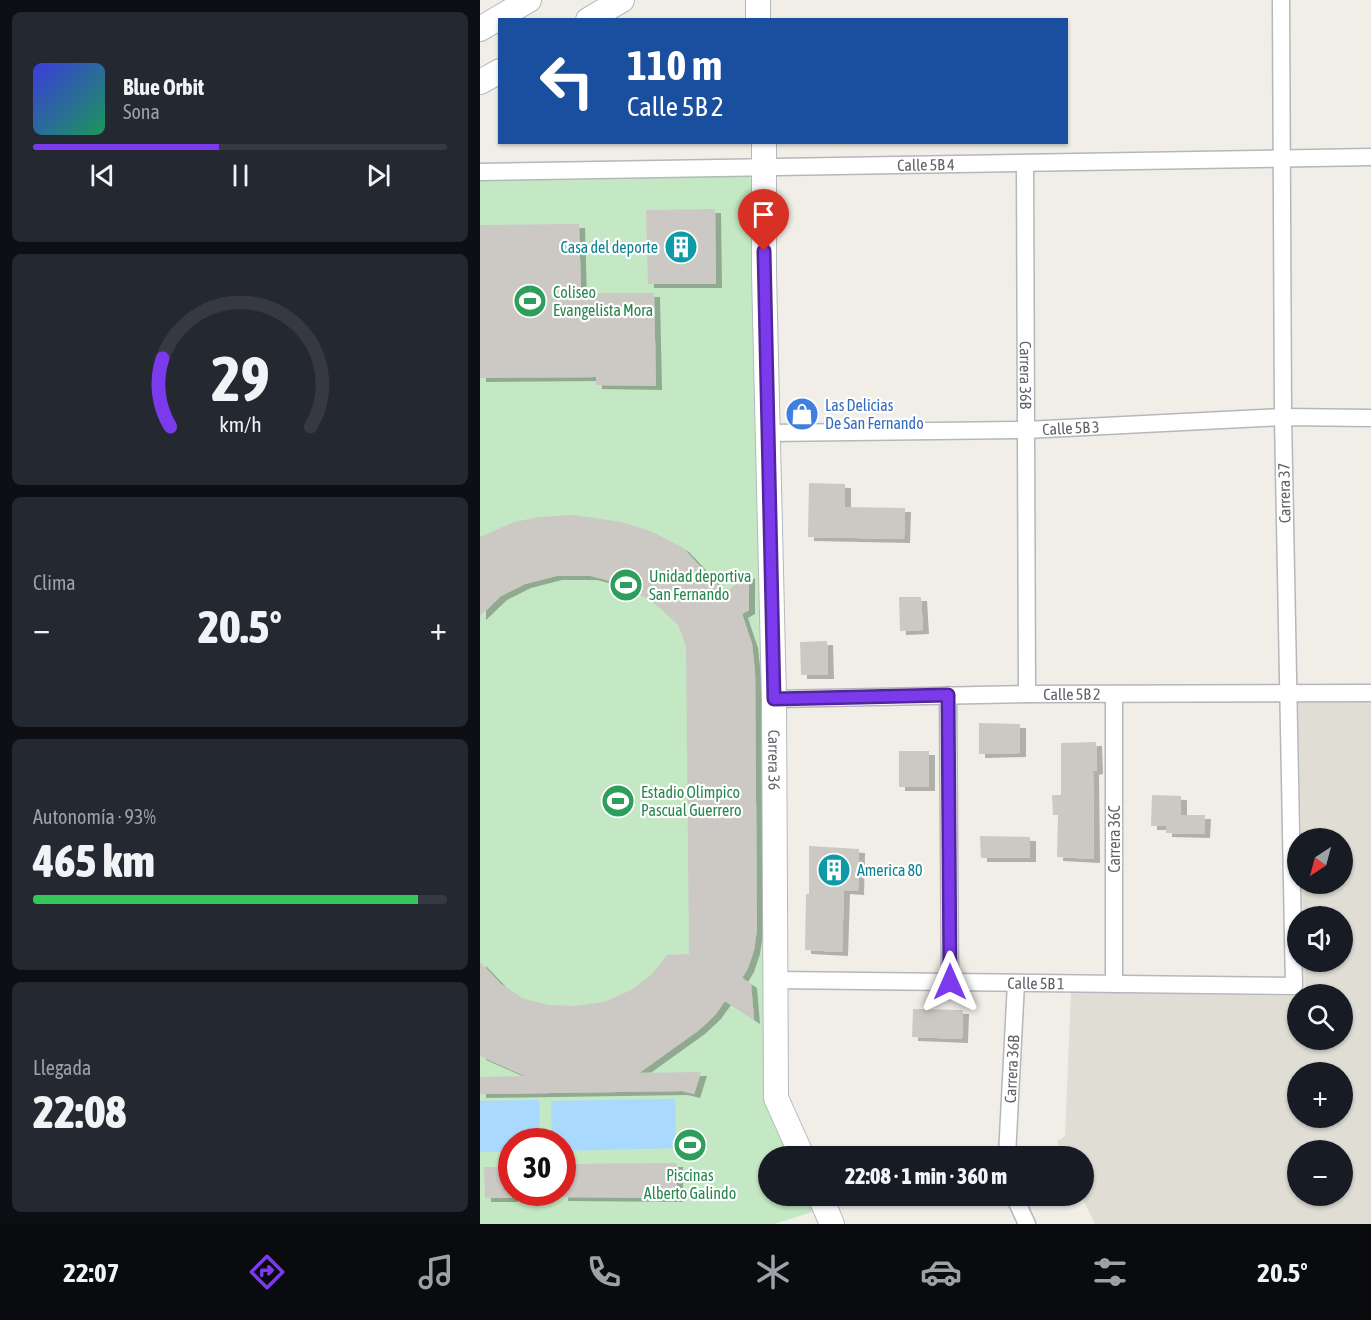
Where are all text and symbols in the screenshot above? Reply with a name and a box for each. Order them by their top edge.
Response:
text: 110 m [627,41,722,89]
icon: left [528,42,606,120]
text: Blue Orbit [123,74,204,100]
text: Calle 5B 2 [627,91,724,122]
text: Sona [123,100,160,123]
street label: Calle 5B 4 [897,155,955,174]
icon: previous [86,159,119,192]
icon: pause [224,159,257,192]
icon: next [362,159,395,192]
pin [738,189,789,251]
icon: arrive [747,198,780,231]
building icon: Casa del deporte [663,229,699,265]
place label: Casa del deporte [561,238,658,257]
sports icon: Coliseo Evangelista Mora [512,283,548,319]
place label: Coliseo Evangelista Mora [553,283,653,320]
street label: Carrera 36B [1017,341,1035,409]
text: 29 [211,343,269,414]
shop icon: Las Delicias De San Fernando [784,396,820,432]
place label: Las Delicias De San Fernando [825,396,924,432]
text: km/h [219,412,261,437]
street label: Calle 5B 3 [1042,417,1100,438]
street label: Carrera 37 [1274,463,1294,523]
sports icon: Unidad deportiva San Fernando [608,567,644,603]
place label: Unidad deportiva San Fernando [649,567,751,603]
text: Clima [33,571,76,594]
text: 20.5° [198,601,282,653]
text: − [33,609,50,647]
text: + [430,609,447,647]
street label: Calle 5B 2 [1043,685,1101,703]
street label: Carrera 36 [765,730,783,790]
sports icon: Estadio Olímpico Pascual Guerrero [600,783,636,819]
place label: Estadio Olímpico Pascual Guerrero [641,783,742,819]
text: Autonomía · 93% [33,805,156,828]
street label: Carrera 36C [1105,805,1123,873]
north arrow [1287,828,1353,894]
map controls [1287,828,1353,1206]
text: 465 km [33,835,155,887]
building icon: America 80 [816,852,852,888]
place label: America 80 [857,861,923,879]
button: sound [1287,906,1353,972]
position arrow [918,950,982,1014]
street label: Calle 5B 1 [1007,974,1065,992]
button: search [1287,984,1353,1050]
street label: Carrera 36B [1001,1034,1022,1104]
text: Llegada [33,1056,91,1079]
button: + [1287,1062,1353,1128]
text: 22:08 [33,1086,127,1138]
sports icon: Piscinas Alberto Galindo [672,1127,708,1163]
speed limit sign: 30 [498,1128,576,1206]
button: − [1287,1140,1353,1206]
text: 22:08 · 1 min · 360 m [845,1163,1007,1189]
place label: Piscinas Alberto Galindo [644,1166,736,1202]
icon: directions [246,1251,288,1293]
icon: music [415,1251,457,1293]
icon: phone [583,1251,625,1293]
icon: climate [752,1251,794,1293]
icon: car [920,1251,962,1293]
icon: filters [1089,1251,1131,1293]
text: 22:07 [63,1257,119,1288]
text: 20.5° [1257,1257,1308,1288]

